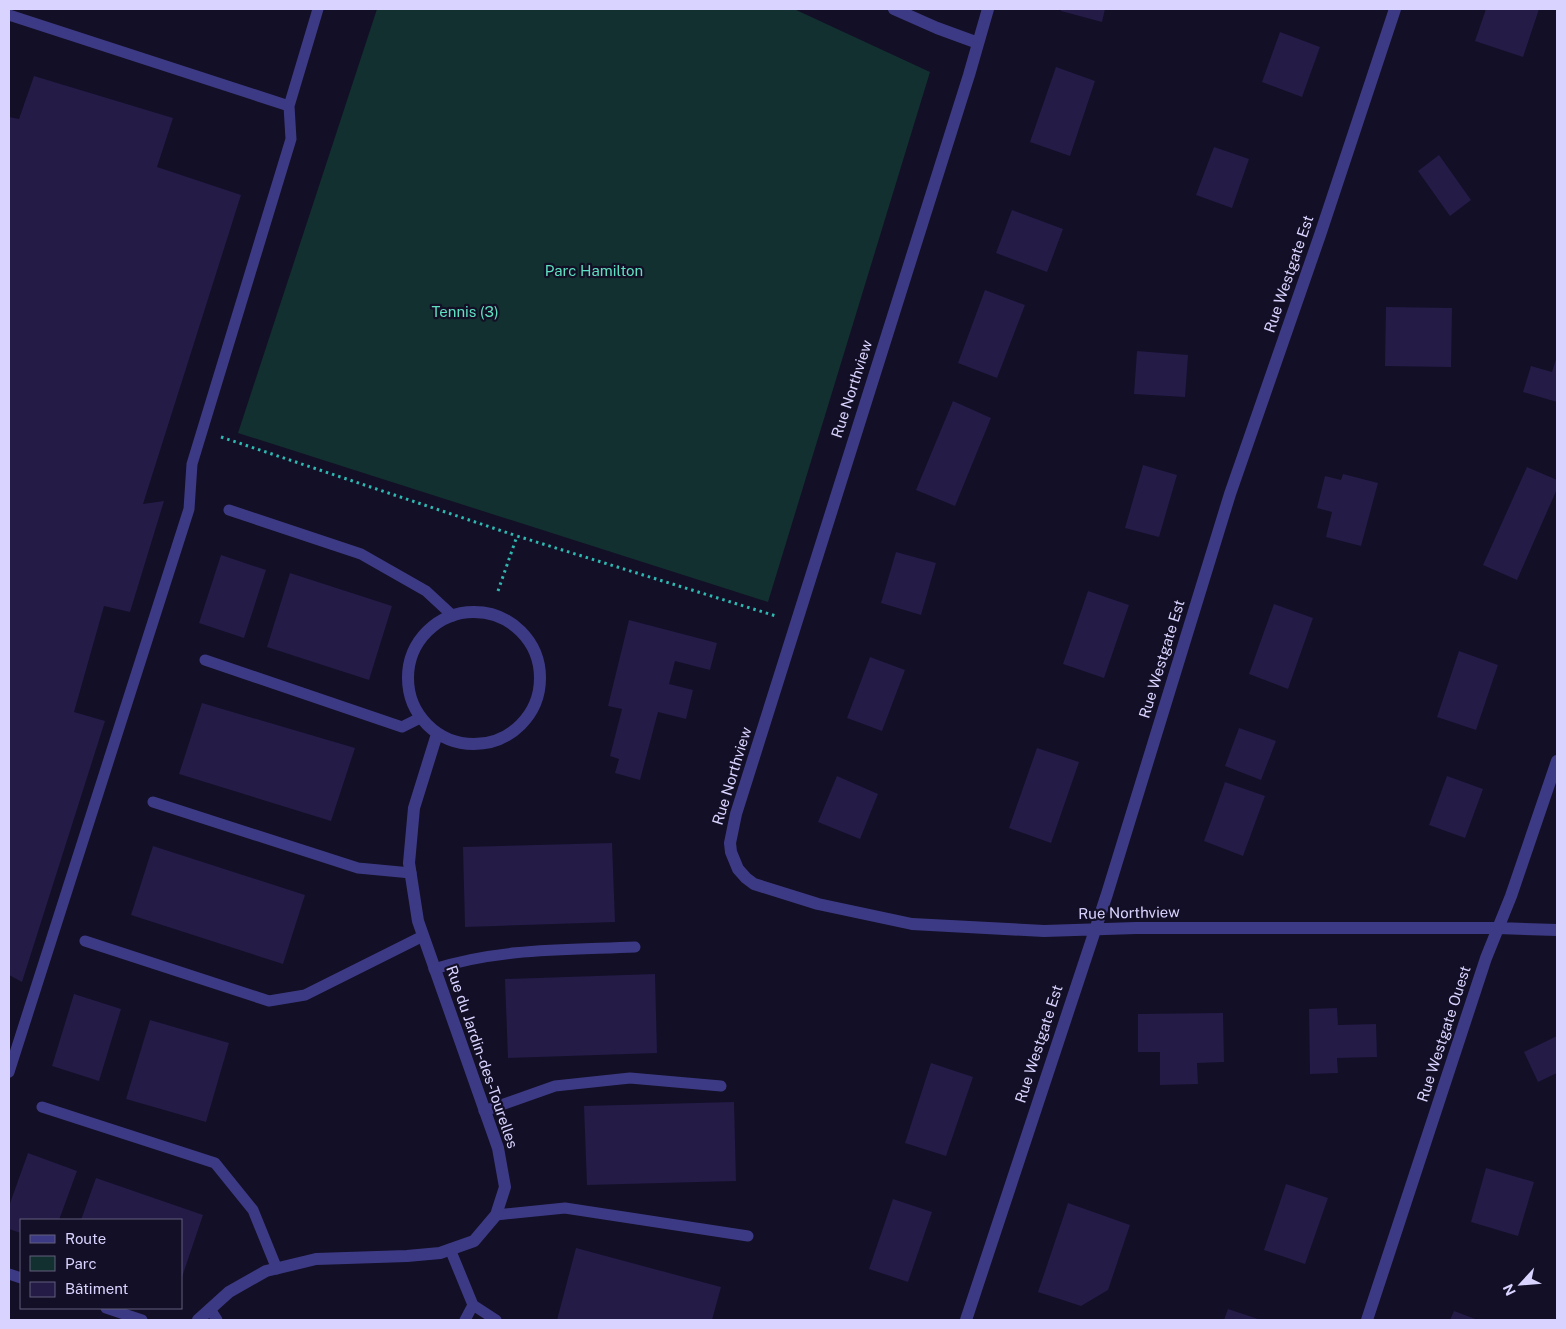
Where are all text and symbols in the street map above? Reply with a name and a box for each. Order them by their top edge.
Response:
street label: Rue Westgate Est [1260,213,1317,335]
park label: Parc Hamilton [545,262,643,279]
park label: Tennis (3) [431,303,499,320]
street label: Rue Northview [828,338,875,440]
street label: Rue Westgate Est [1135,597,1188,720]
street label: Rue Northview [709,724,755,827]
street label: Rue Northview [1078,903,1180,922]
street label: Rue du Jardin-des-Tourelles [443,963,522,1150]
street label: Rue Westgate Ouest [1413,963,1474,1104]
street label: Rue Westgate Est [1011,983,1066,1105]
legend [20,1219,182,1309]
text: Route [65,1230,106,1247]
text: Parc [65,1255,97,1272]
north arrow [1496,1259,1546,1309]
text: Bâtiment [65,1280,128,1297]
text: N [1500,1281,1519,1298]

